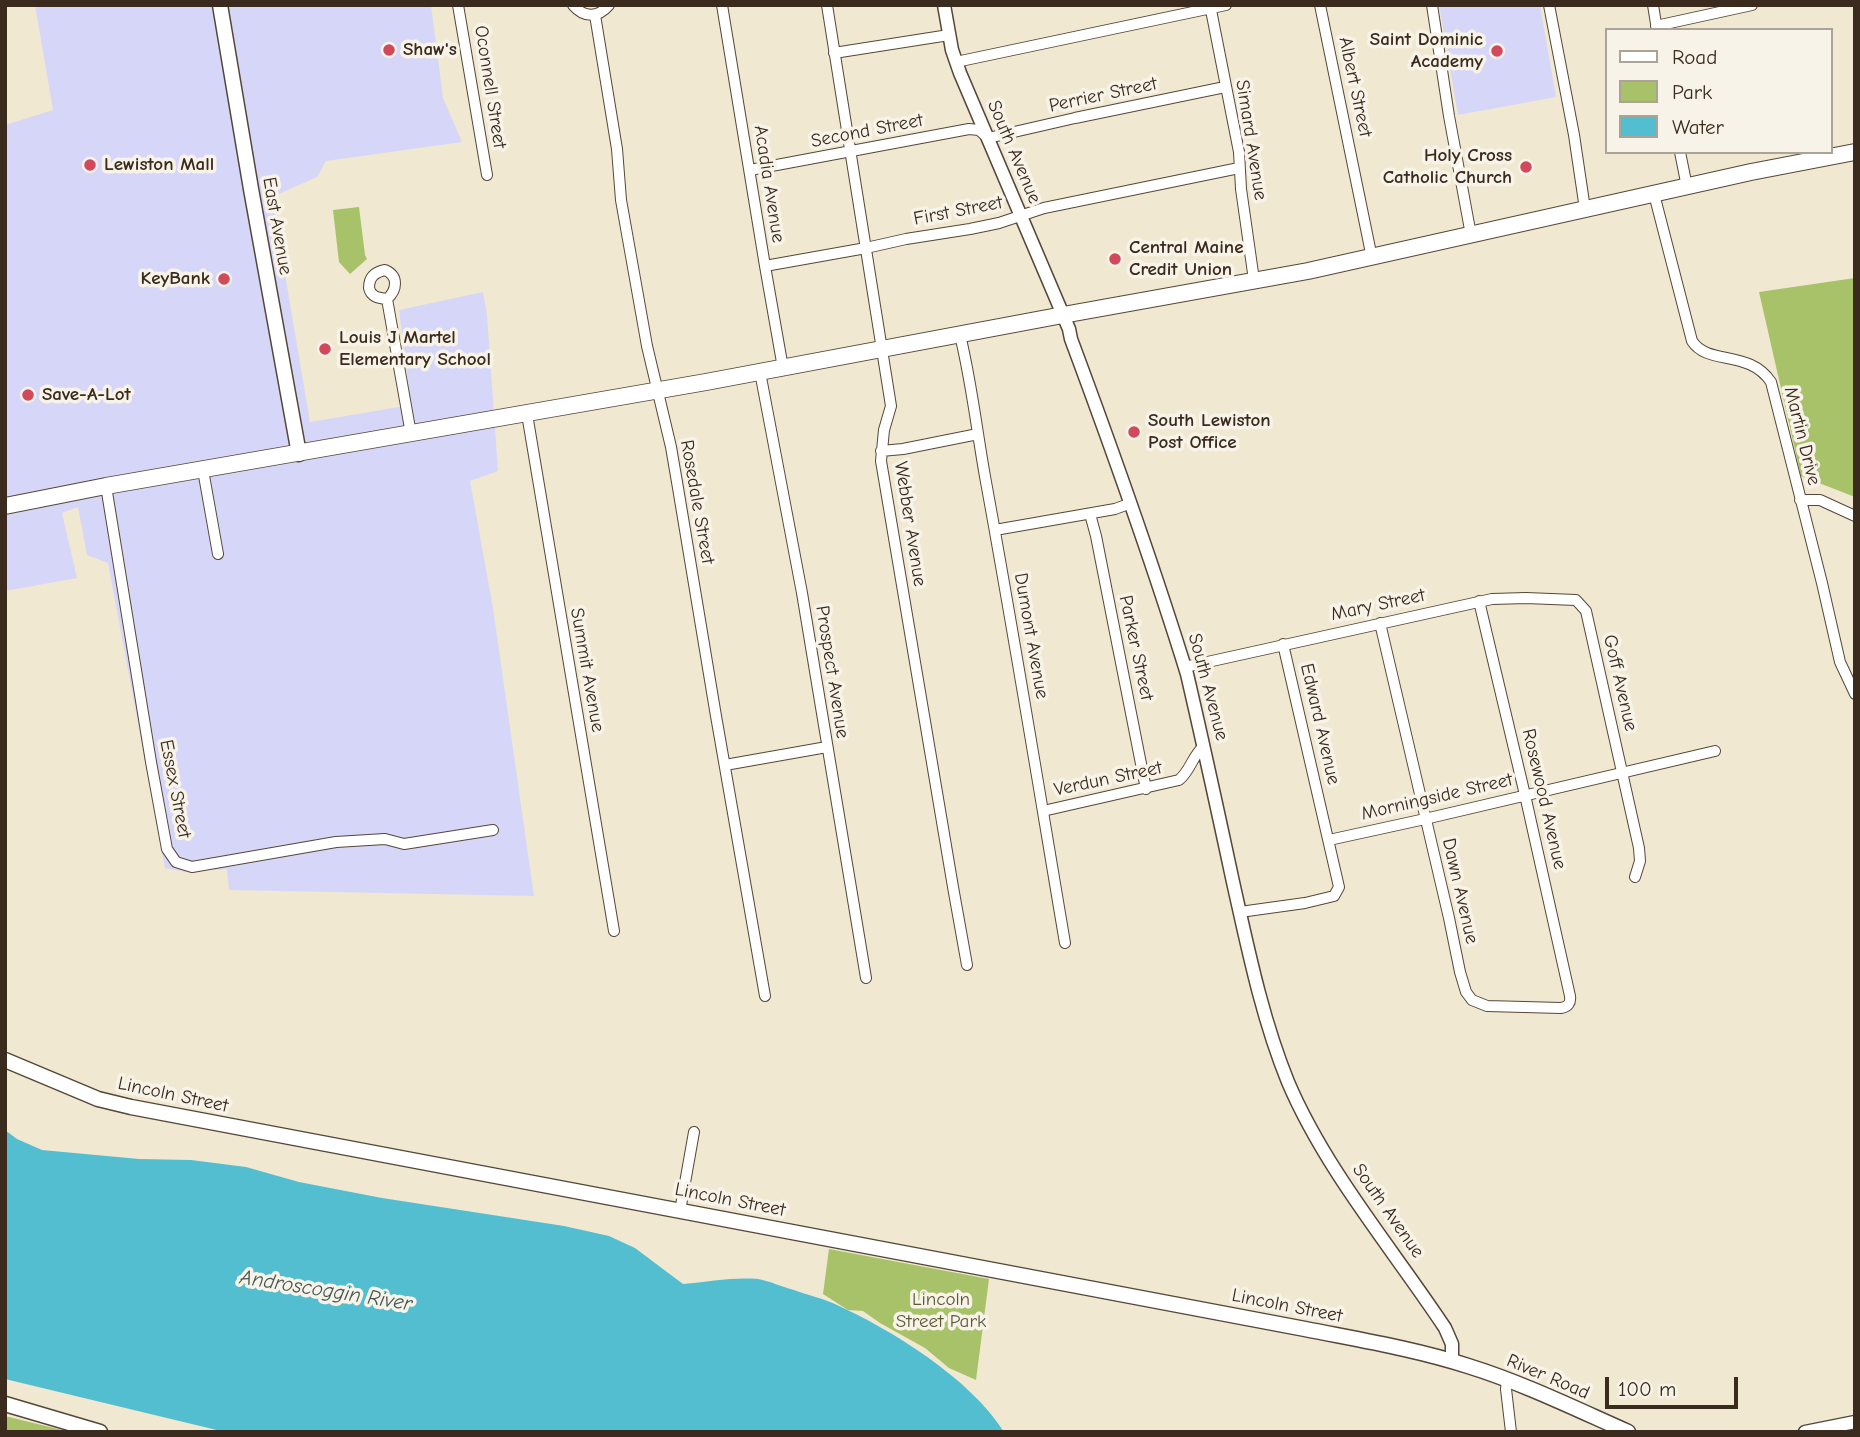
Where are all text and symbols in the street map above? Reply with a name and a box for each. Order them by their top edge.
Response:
street label: Oconnell Street [469,24,511,150]
legend [1604,28,1832,154]
place label: Saint Dominic Academy [1370,29,1483,73]
street label: Albert Street [1333,35,1377,139]
place label: Shaw's [403,39,457,61]
marker: Shaw's [381,42,397,58]
marker: Saint Dominic Academy [1489,43,1505,59]
text: Road [1672,45,1717,69]
street label: Perrier Street [1047,72,1159,118]
street label: Simard Avenue [1230,78,1272,202]
text: Park [1672,80,1712,104]
street label: South Avenue [982,97,1046,207]
street label: Second Street [809,109,925,153]
text: Water [1672,115,1724,139]
street label: Acadia Avenue [748,124,790,244]
place label: Holy Cross Catholic Church [1383,145,1512,189]
place label: Lewiston Mall [104,154,214,176]
marker: Lewiston Mall [82,157,98,173]
marker: Holy Cross Catholic Church [1518,159,1534,175]
street label: East Avenue [257,175,297,277]
street label: First Street [912,191,1004,231]
place label: Central Maine Credit Union [1129,237,1244,281]
marker: Central Maine Credit Union [1107,251,1123,267]
place label: KeyBank [140,268,210,290]
marker: KeyBank [216,271,232,287]
place label: Louis J Martel Elementary School [339,327,491,371]
marker: Louis J Martel Elementary School [317,341,333,357]
place label: Save-A-Lot [42,384,131,406]
street label: Martin Drive [1779,384,1825,488]
marker: Save-A-Lot [20,387,36,403]
place label: South Lewiston Post Office [1148,410,1271,454]
marker: South Lewiston Post Office [1126,424,1142,440]
street label: Rosedale Street [675,438,719,566]
street label: Webber Avenue [889,460,931,588]
street label: Dumont Avenue [1009,571,1053,701]
street label: Mary Street [1329,584,1427,626]
street label: Parker Street [1114,593,1158,703]
street label: Prospect Avenue [810,604,854,740]
street label: Summit Avenue [565,606,609,734]
street label: South Avenue [1183,631,1233,743]
street label: Goff Avenue [1598,633,1642,733]
street label: Edward Avenue [1295,661,1345,787]
street label: Rosewood Avenue [1517,726,1571,872]
street label: Essex Street [154,738,196,840]
street label: Verdun Street [1052,756,1164,802]
street label: Morningside Street [1359,768,1515,826]
street label: Dawn Avenue [1437,836,1483,946]
street label: Lincoln Street [116,1072,230,1118]
street label: South Avenue [1347,1159,1429,1263]
street label: Lincoln Street [673,1178,787,1222]
water label: Androscoggin River [238,1265,414,1317]
street label: Lincoln Street [1230,1284,1344,1328]
park label: Lincoln Street Park [896,1289,986,1333]
street label: River Road [1503,1349,1593,1405]
scale bar [1608,1364,1741,1408]
text: 100 m [1618,1377,1676,1401]

